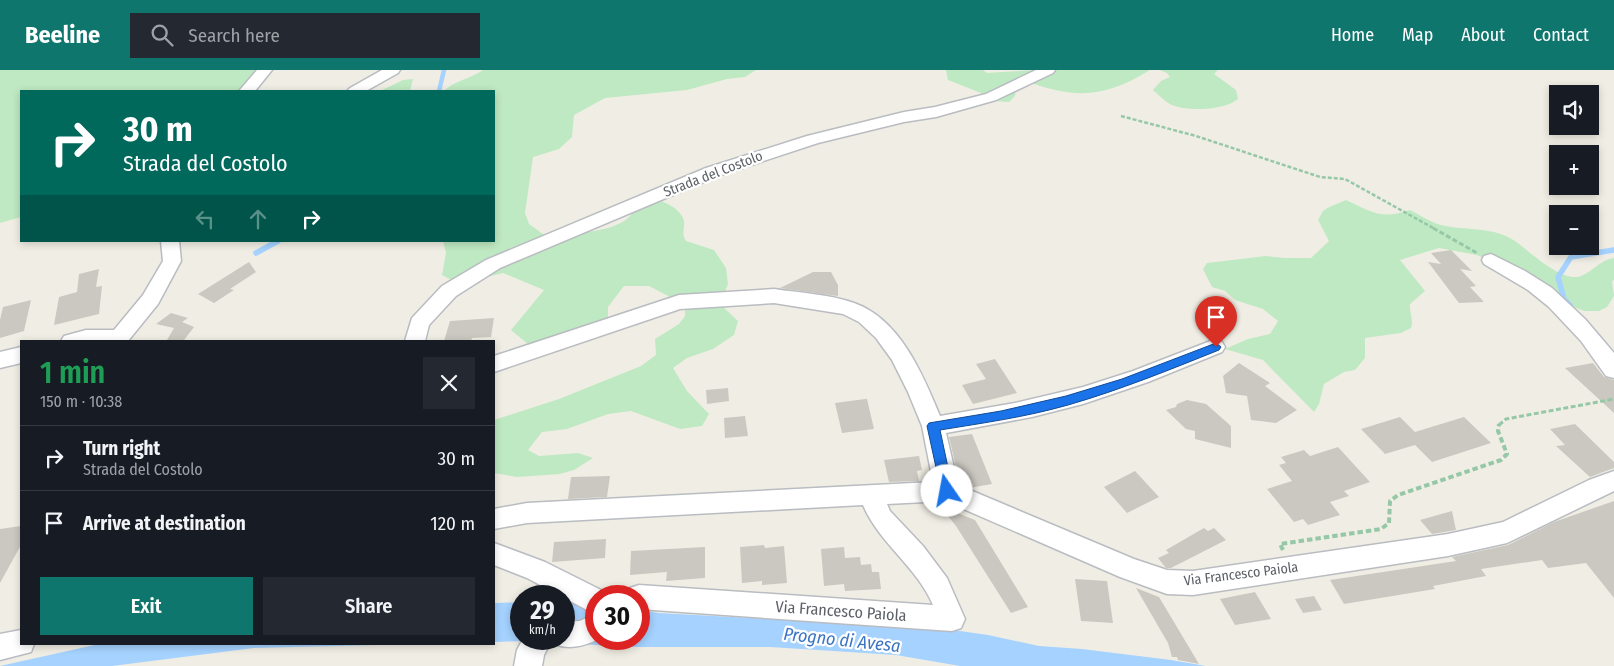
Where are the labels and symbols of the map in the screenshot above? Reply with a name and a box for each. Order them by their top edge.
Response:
street label: Strada del Costolo [661,147,765,201]
pin [1195,296,1237,347]
position arrow [920,464,972,516]
street label: Via Francesco Paiola [1183,559,1299,589]
speed limit sign: 30 [585,585,650,650]
street label: Via Francesco Paiola [775,597,907,625]
water label: Progno di Avesa [782,623,902,657]

